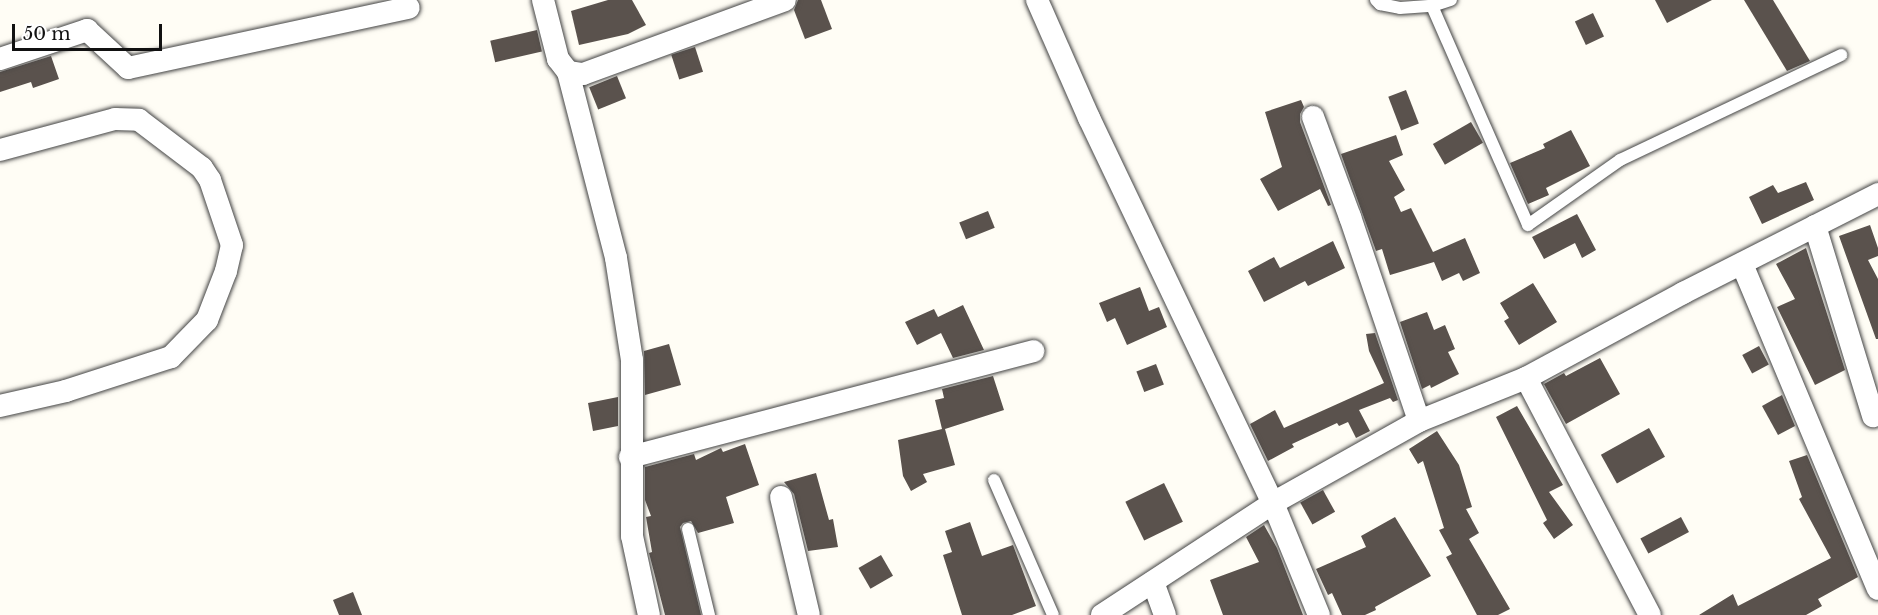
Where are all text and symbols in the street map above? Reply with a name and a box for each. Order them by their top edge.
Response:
scale bar [15,12,165,50]
text: 50 m [23,23,71,45]

